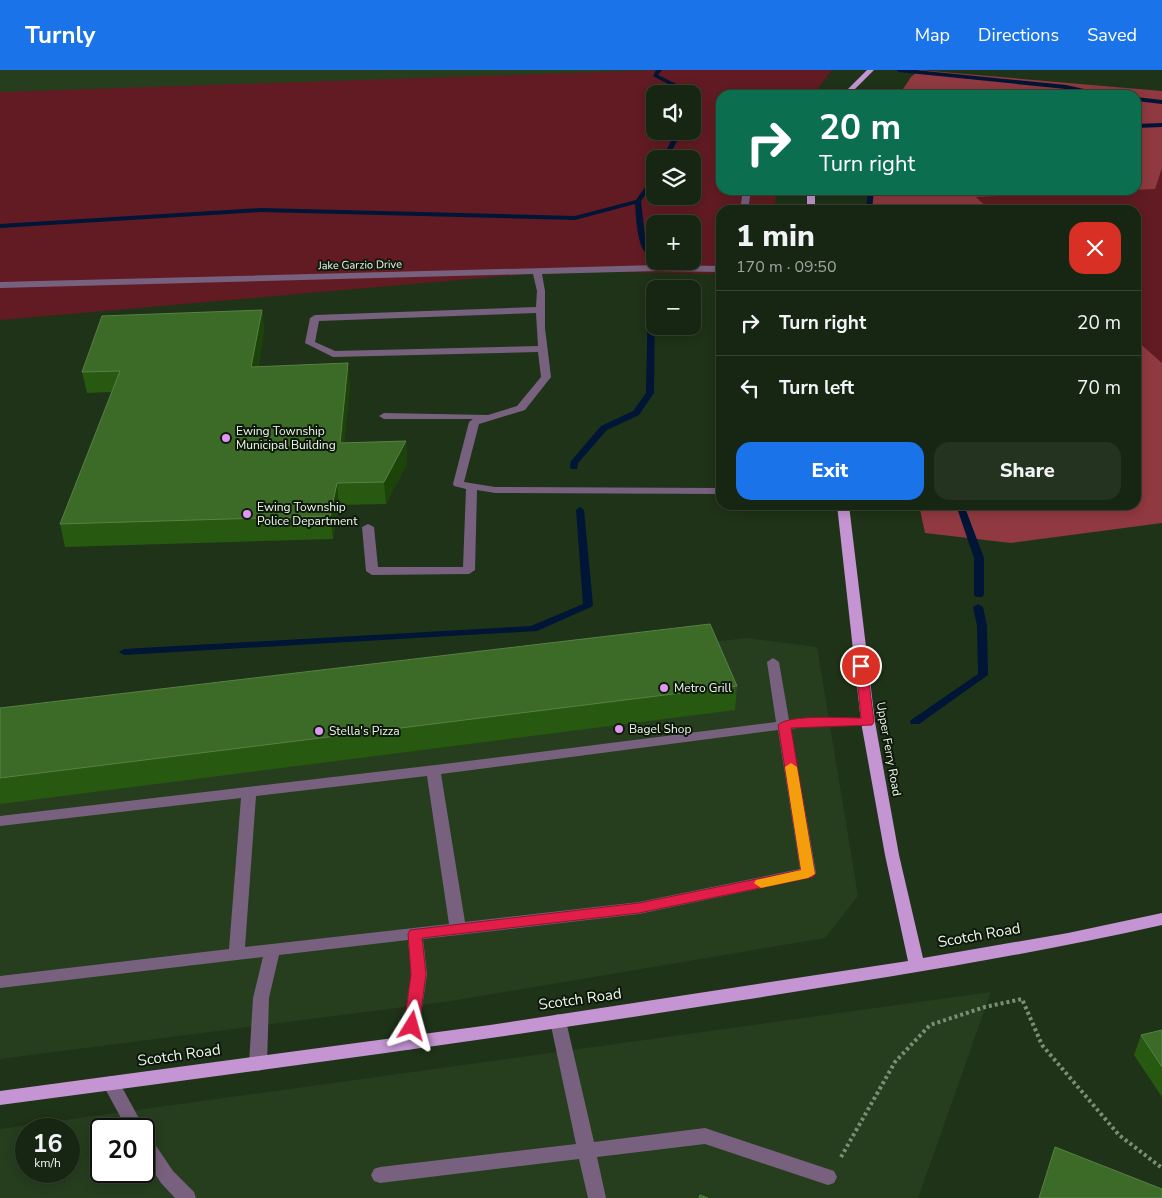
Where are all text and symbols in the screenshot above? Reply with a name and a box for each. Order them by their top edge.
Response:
text: Turnly [25,19,95,51]
text: Map [915,23,950,47]
text: Directions [978,23,1059,47]
text: Saved [1087,23,1137,47]
map controls [646,85,701,335]
button: sound [646,85,701,140]
text: 20 m [819,104,901,151]
icon: right [736,110,801,175]
text: Turn right [819,149,915,179]
button: layers [646,150,701,205]
button: + [646,215,701,270]
text: 1 min [736,216,815,257]
button: close [1069,222,1121,274]
text: 170 m · 09:50 [736,256,837,278]
street label: Jake Garzio Drive [317,257,402,273]
button: − [646,280,701,335]
icon: right [736,309,764,337]
text: Turn right [779,310,866,336]
text: 20 m [1077,310,1121,336]
icon: left [736,374,764,402]
text: Turn left [779,375,854,401]
text: 70 m [1077,375,1121,401]
place label: Ewing Township Municipal Building [236,423,336,453]
marker: Ewing Township Municipal Building [220,432,232,444]
button: Exit [736,442,924,500]
button: Share [934,442,1121,500]
place label: Ewing Township Police Department [257,499,358,529]
marker: Ewing Township Police Department [241,508,253,520]
pin [840,645,882,687]
icon: arrive [847,652,875,680]
place label: Metro Grill [674,680,732,696]
marker: Metro Grill [658,682,670,694]
street label: Upper Ferry Road [873,701,905,797]
place label: Bagel Shop [629,721,691,737]
place label: Stella's Pizza [329,723,400,739]
marker: Bagel Shop [613,723,625,735]
marker: Stella's Pizza [313,725,325,737]
street label: Scotch Road [936,918,1022,952]
street label: Scotch Road [537,983,623,1015]
position arrow [385,999,437,1051]
street label: Scotch Road [136,1039,222,1071]
speed limit sign: 20 [90,1118,155,1183]
text: 16 [32,1127,63,1161]
text: km/h [34,1155,61,1171]

